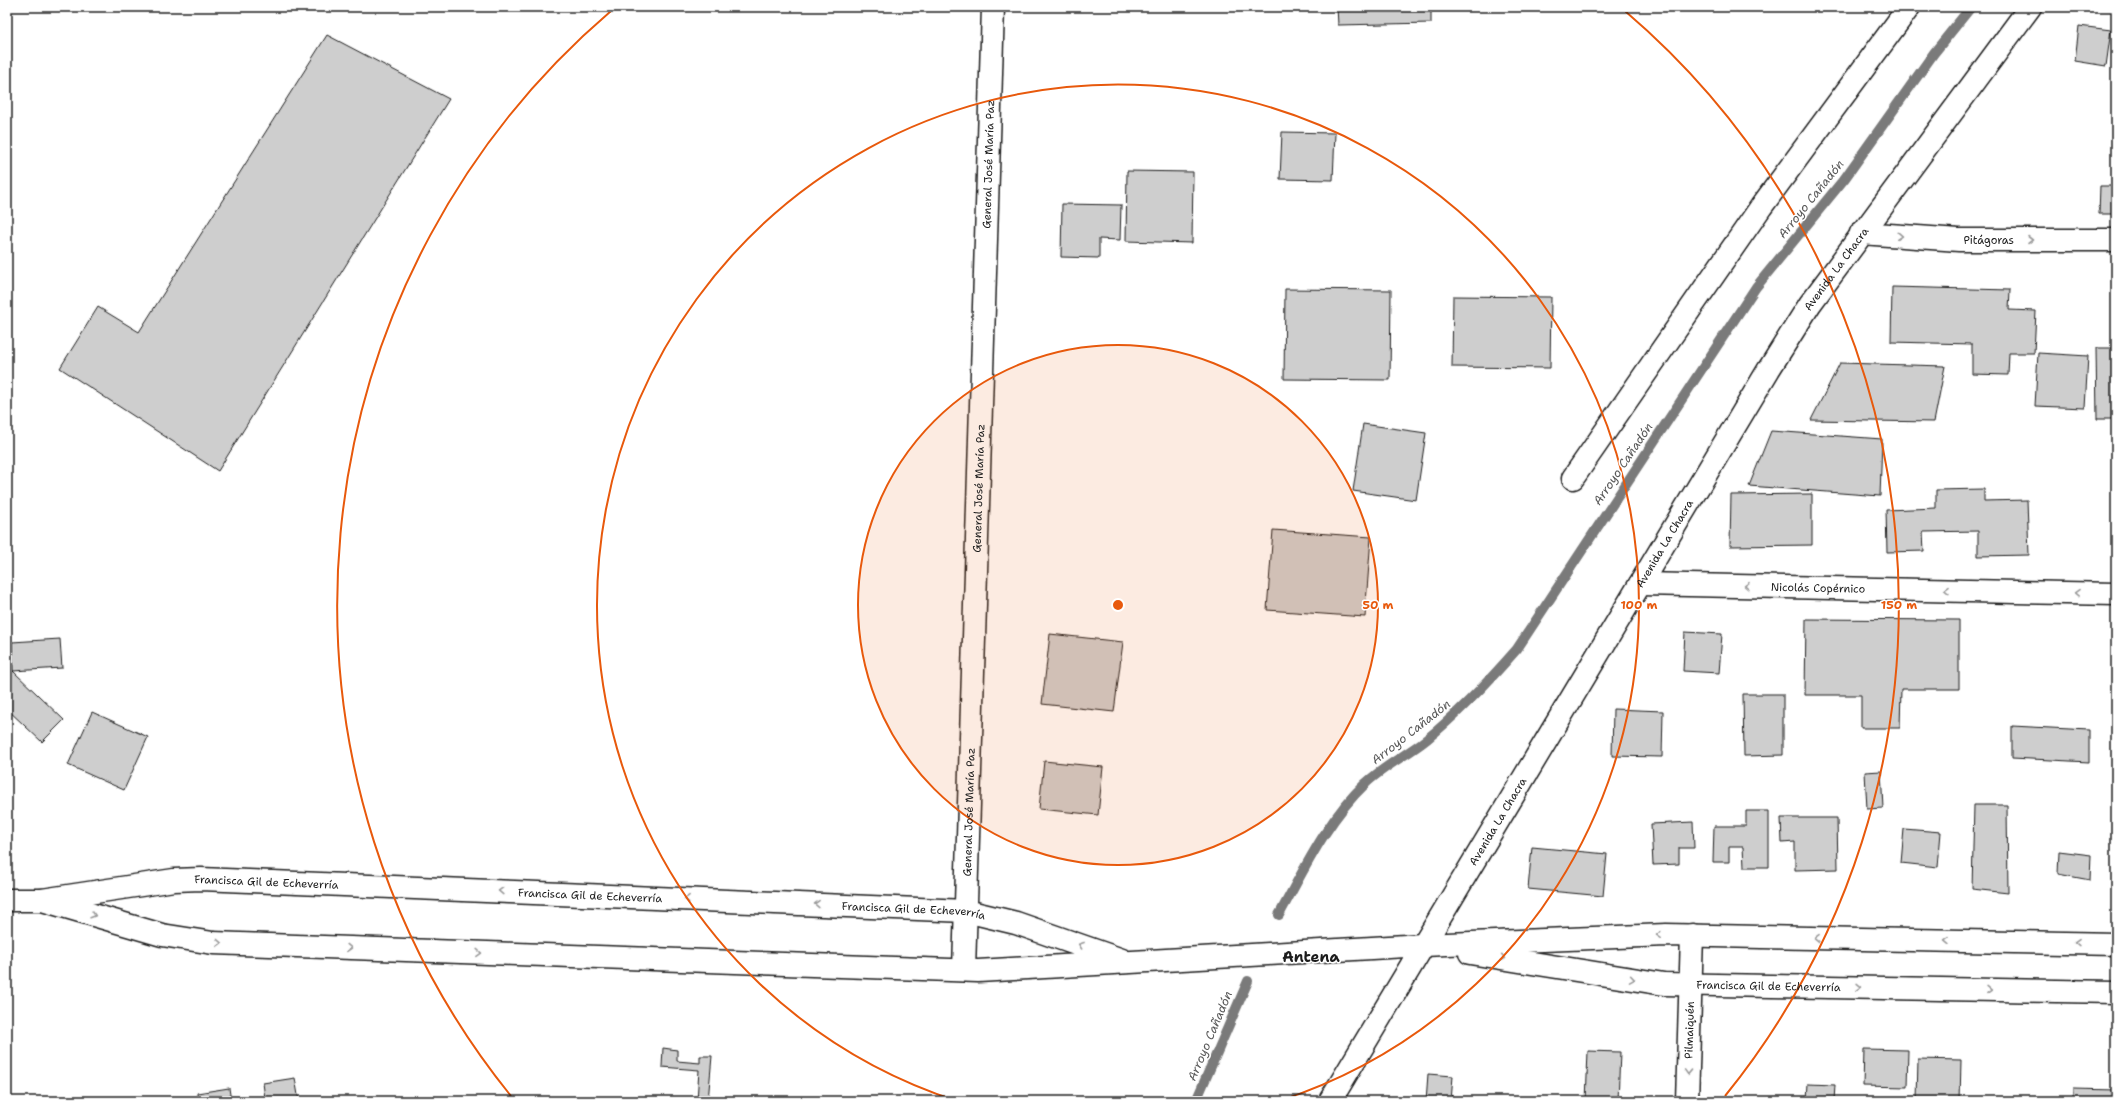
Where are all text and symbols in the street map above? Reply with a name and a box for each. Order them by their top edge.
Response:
street label: General José María Paz [979,100,998,229]
water label: Arroyo Cañadón [1775,157,1847,241]
street label: Avenida La Chacra [1801,224,1872,314]
one-way arrow [1897,231,1903,240]
street label: Pitágoras [1963,233,2014,248]
one-way arrow [2027,236,2033,244]
water label: Arroyo Cañadón [1589,420,1657,508]
street label: General José María Paz [970,424,988,553]
street label: Avenida La Chacra [1633,497,1697,591]
street label: Nicolás Copérnico [1771,580,1866,597]
one-way arrow [1744,582,1750,590]
one-way arrow [1944,586,1950,595]
one-way arrow [2074,589,2080,597]
text: 50 m [1363,597,1394,613]
text: 100 m [1621,597,1658,613]
text: 150 m [1881,597,1917,613]
centre of rings [1111,598,1125,612]
water label: Arroyo Cañadón [1368,696,1454,768]
street label: General José María Paz [960,747,979,877]
street label: Avenida La Chacra [1466,775,1530,868]
street label: Francisca Gil de Echeverría [194,872,339,893]
street label: Francisca Gil de Echeverría [518,885,663,906]
one-way arrow [498,887,504,895]
one-way arrow [684,895,690,903]
street label: Francisca Gil de Echeverría [841,899,987,923]
one-way arrow [814,900,820,909]
one-way arrow [89,910,96,919]
one-way arrow [1656,931,1662,940]
one-way arrow [1814,934,1820,942]
one-way arrow [1944,936,1950,945]
one-way arrow [216,939,222,947]
one-way arrow [2074,939,2080,947]
one-way arrow [1078,942,1085,950]
one-way arrow [346,944,352,952]
district label: Antena [1282,947,1341,967]
one-way arrow [476,948,482,957]
one-way arrow [1500,953,1506,962]
one-way arrow [1628,975,1635,983]
street label: Francisca Gil de Echeverría [1696,978,1841,995]
one-way arrow [1856,983,1862,991]
one-way arrow [1986,986,1992,994]
water label: Arroyo Cañadón [1184,989,1236,1083]
street label: Pilmaiquén [1681,1001,1698,1059]
one-way arrow [1684,1069,1692,1075]

